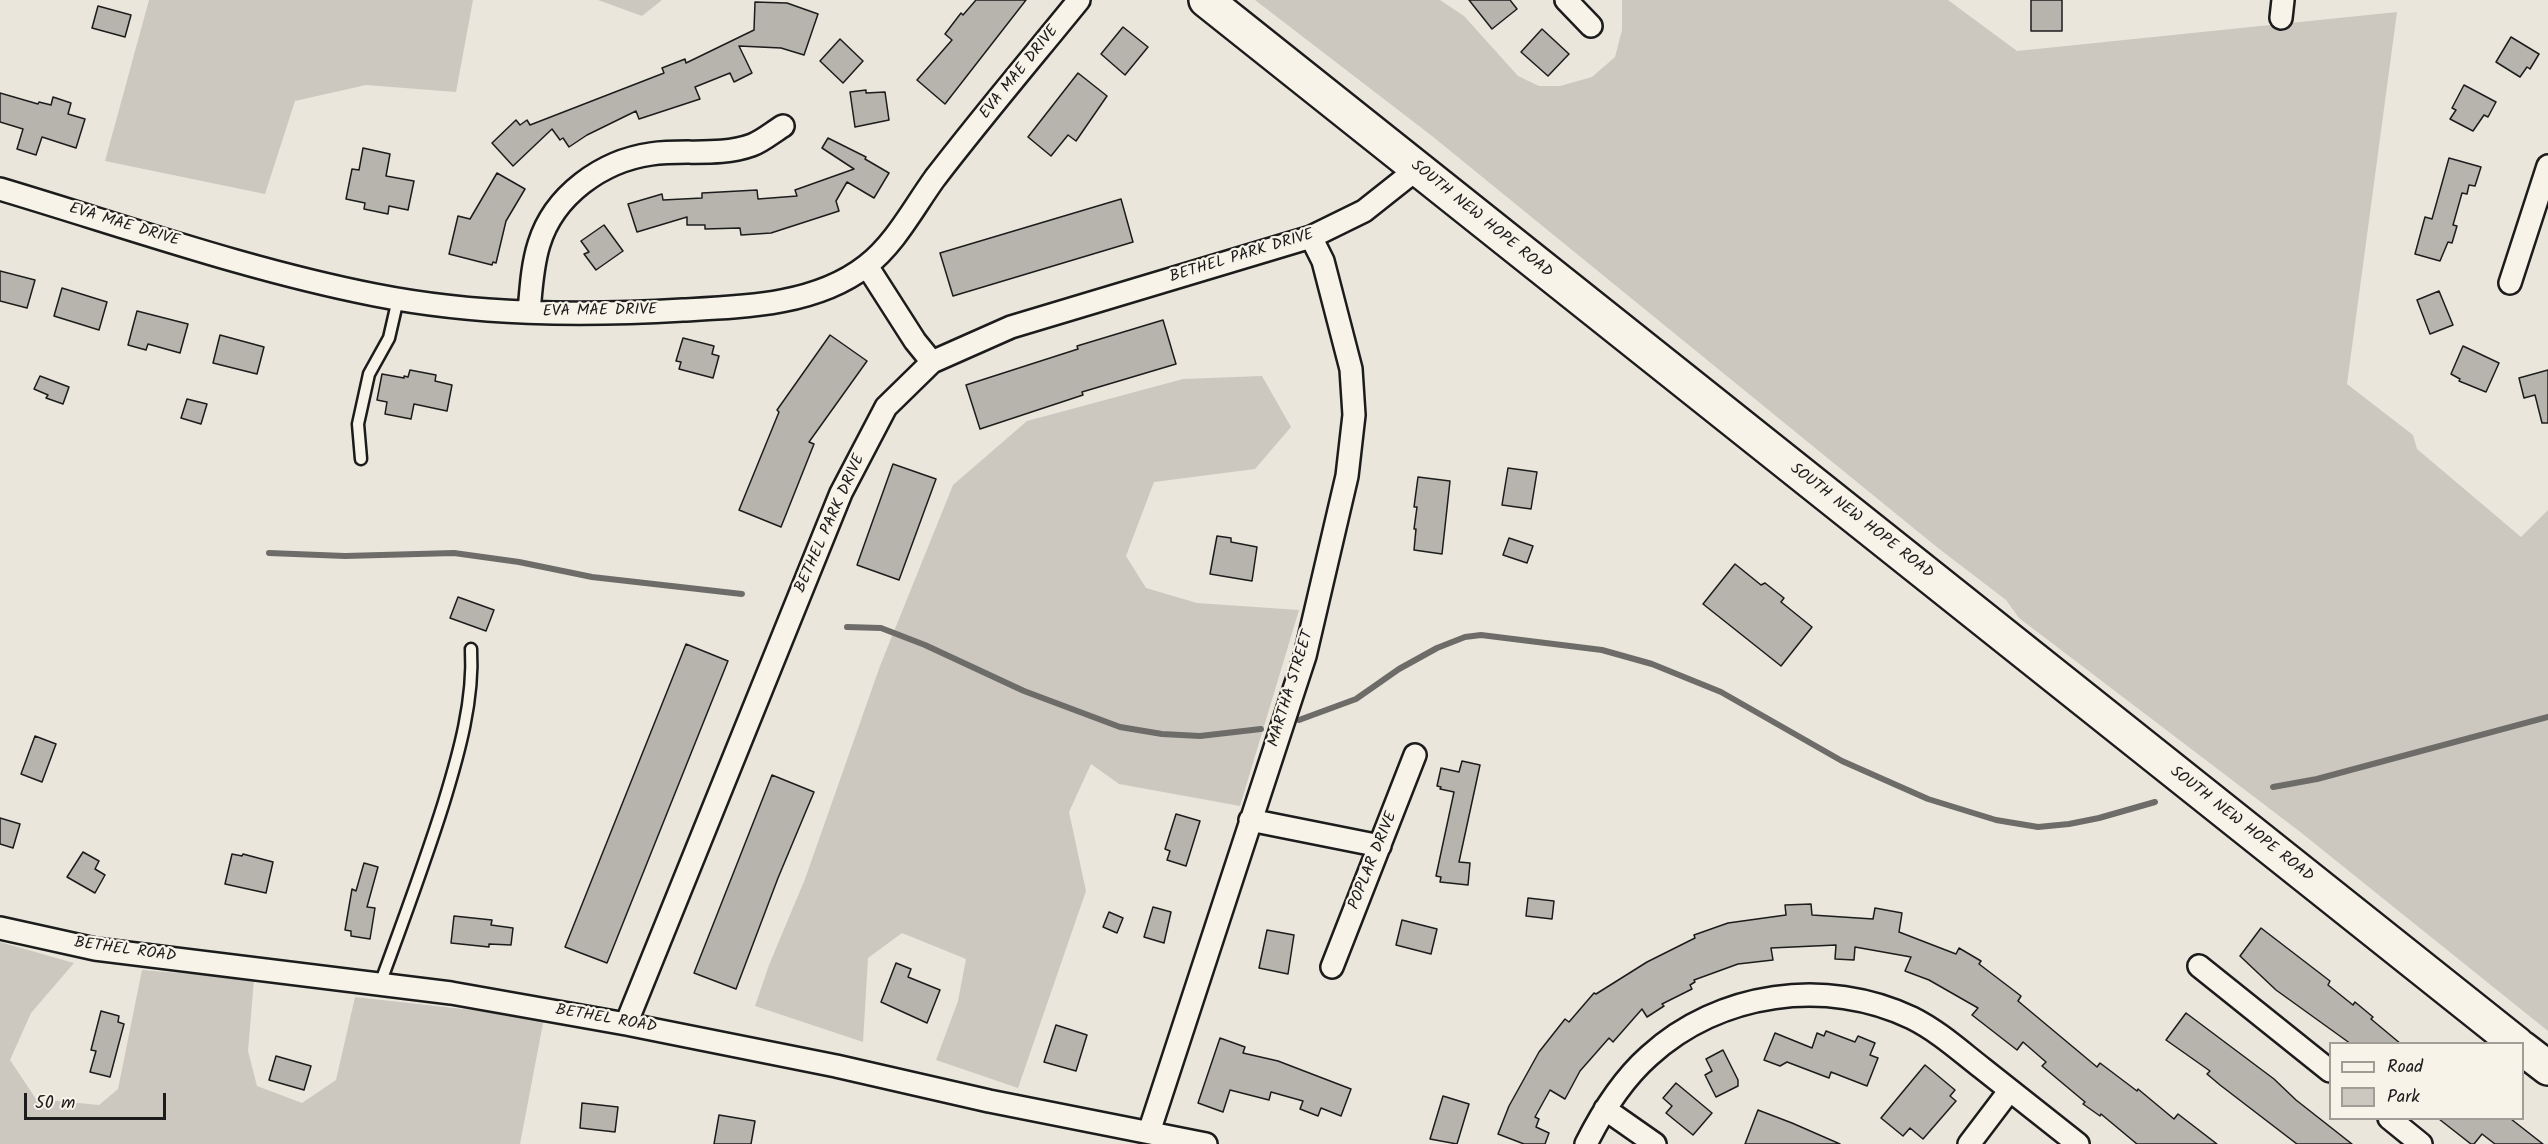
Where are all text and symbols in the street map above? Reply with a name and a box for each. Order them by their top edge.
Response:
street label: EVA MAE DRIVE [976,22,1064,124]
street label: SOUTH NEW HOPE ROAD [1406,157,1556,283]
street label: EVA MAE DRIVE [66,200,182,252]
street label: BETHEL PARK DRIVE [1168,226,1316,288]
street label: EVA MAE DRIVE [543,301,657,323]
street label: BETHEL PARK DRIVE [792,452,870,596]
street label: SOUTH NEW HOPE ROAD [1785,460,1937,584]
street label: MARTHA STREET [1265,628,1319,750]
street label: SOUTH NEW HOPE ROAD [2165,763,2317,887]
street label: POPLAR DRIVE [1346,809,1402,913]
street label: BETHEL ROAD [73,934,177,968]
street label: BETHEL ROAD [554,1002,658,1038]
legend [2329,1042,2524,1120]
text: Road [2387,1053,2423,1082]
scale bar [27,1081,170,1119]
text: Park [2387,1083,2420,1112]
text: 50 m [35,1089,75,1118]

